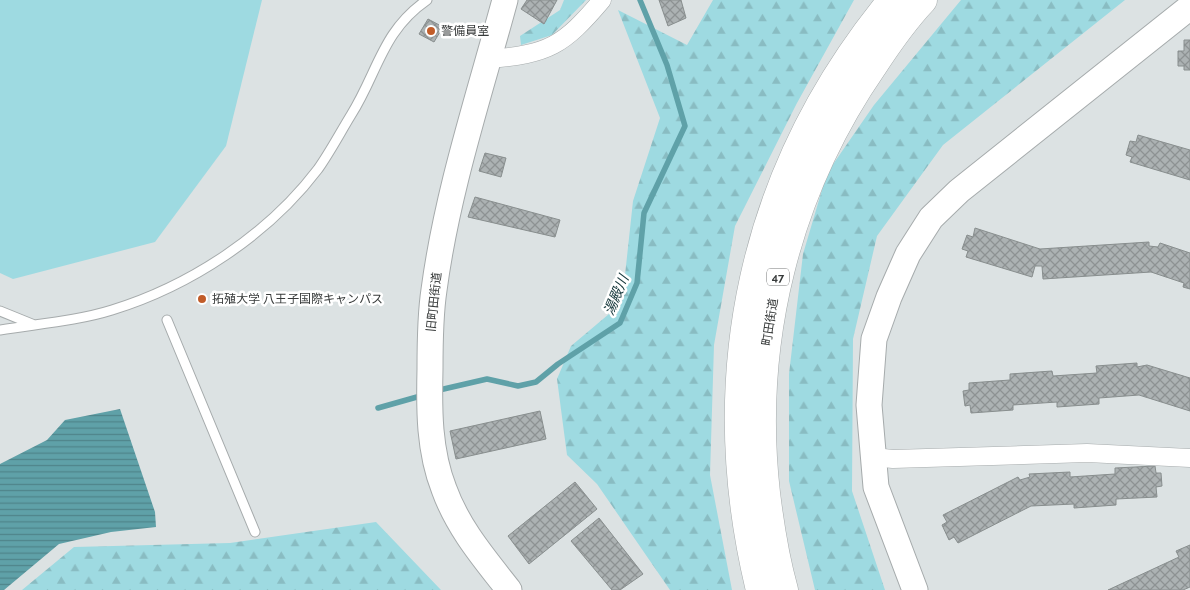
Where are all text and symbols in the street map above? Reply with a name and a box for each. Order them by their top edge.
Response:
place label: 警備員室 [441,24,489,38]
marker: 警備員室 [425,25,437,37]
road number: 47 [767,268,789,286]
street label: 旧町田街道 [424,271,444,333]
water label: 湯殿川 [600,271,632,317]
place label: 拓殖大学 八王子国際キャンパス [212,292,383,306]
marker: 拓殖大学 八王子国際キャンパス [196,293,208,305]
street label: 町田街道 [759,297,781,347]

